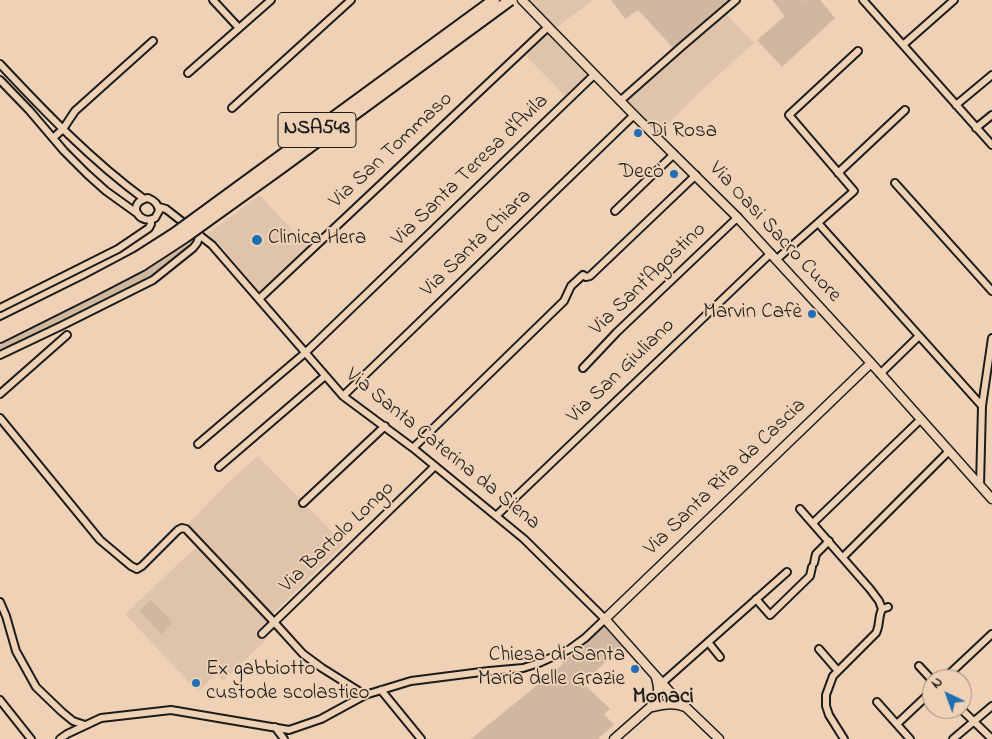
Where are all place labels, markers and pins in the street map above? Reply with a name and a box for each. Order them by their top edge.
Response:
place label: Di Rosa [648,120,717,146]
marker: Di Rosa [632,127,644,139]
place label: Decò [619,161,664,187]
marker: Decò [668,168,680,180]
place label: Clinica Hera [268,227,366,253]
marker: Clinica Hera [250,233,264,247]
place label: Marvin Cafè [703,301,802,327]
marker: Marvin Cafè [806,308,818,320]
place label: Chiesa di Santa Maria delle Grazie [478,644,625,694]
place label: Ex gabbiotto custode scolastico [206,658,369,708]
marker: Chiesa di Santa Maria delle Grazie [629,663,641,675]
marker: Ex gabbiotto custode scolastico [190,677,202,689]

